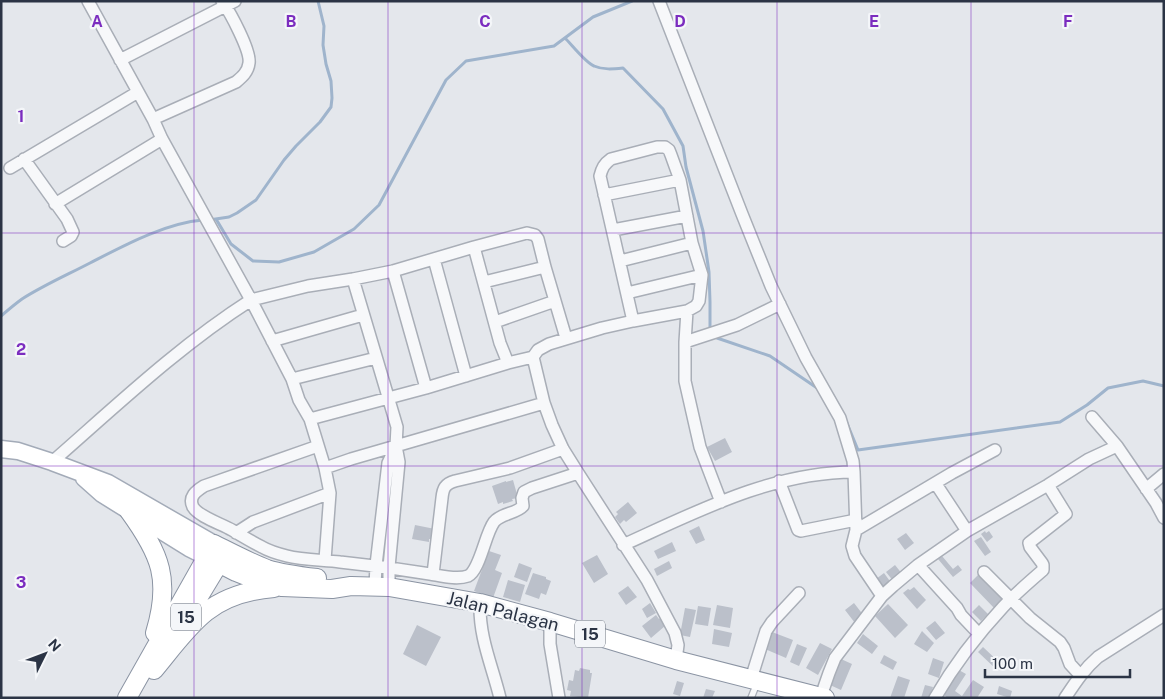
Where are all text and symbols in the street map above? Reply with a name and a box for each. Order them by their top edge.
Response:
text: A [91,12,103,31]
text: B [286,12,297,31]
text: C [479,12,491,31]
text: D [674,12,686,31]
text: E [869,12,879,31]
text: F [1063,12,1073,31]
text: 1 [18,107,24,126]
text: 2 [16,340,26,359]
text: 3 [16,573,26,592]
street label: Jalan Palagan [445,587,561,635]
road number: 15 [171,604,201,630]
road number: 15 [575,620,605,648]
north arrow [20,629,70,679]
text: N [45,636,64,655]
scale bar [985,646,1130,678]
text: 100 m [992,655,1033,672]

